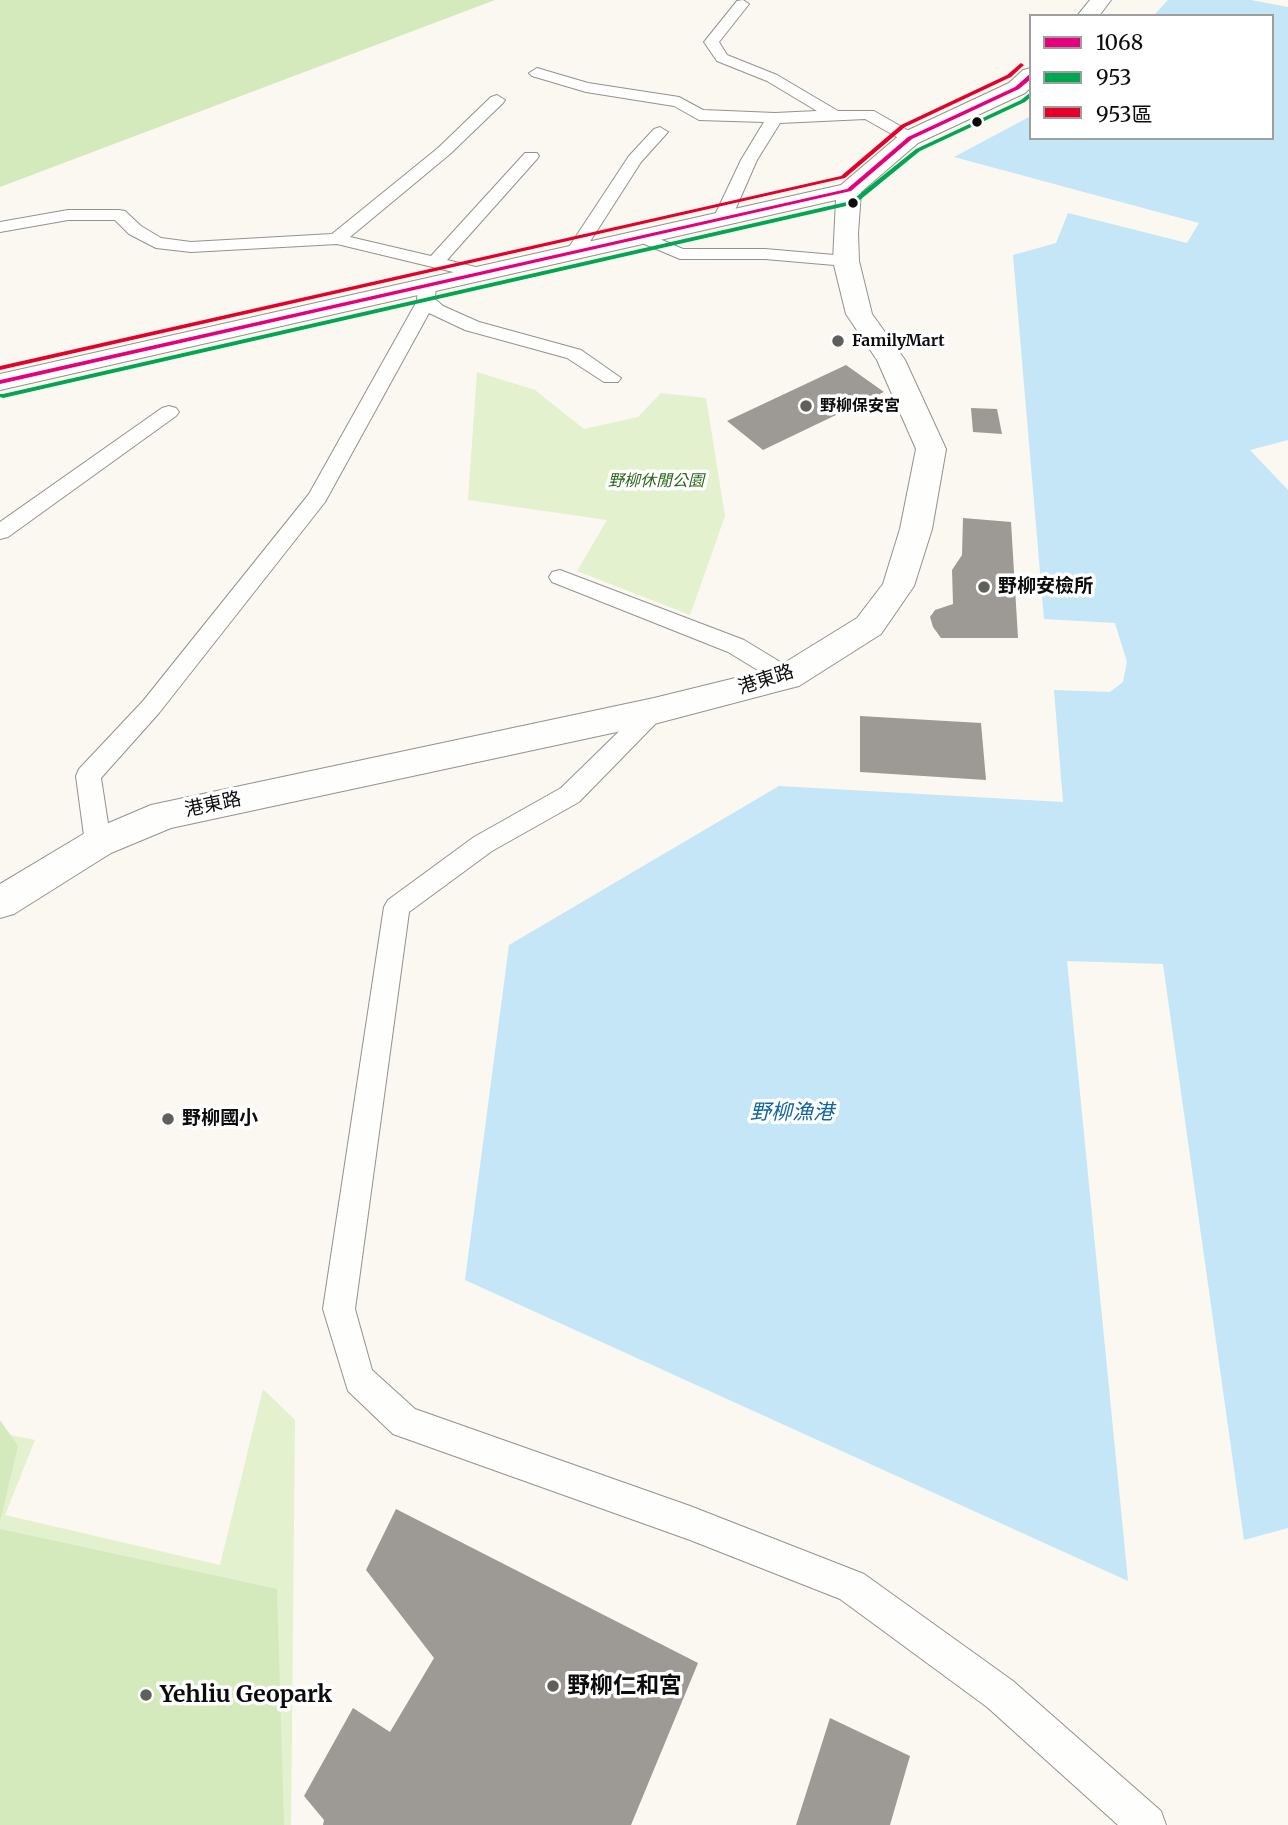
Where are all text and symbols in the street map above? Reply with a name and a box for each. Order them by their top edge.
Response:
legend [1029,14,1274,140]
text: 1068 [1096,29,1143,56]
text: 953 [1096,64,1132,91]
text: 953區 [1096,101,1153,128]
unlabelled marker [970,115,984,129]
unlabelled marker [846,196,860,210]
place label: FamilyMart [852,331,945,351]
marker: FamilyMart [830,333,846,349]
place label: 野柳保安宮 [820,396,900,416]
marker: 野柳保安宮 [798,398,814,414]
park label: 野柳休閒公園 [608,471,704,491]
place label: 野柳安檢所 [998,576,1093,598]
marker: 野柳安檢所 [976,579,992,595]
street label: 港東路 [735,660,797,700]
street label: 港東路 [183,788,243,822]
water label: 野柳漁港 [750,1100,834,1126]
place label: 野柳國小 [182,1108,258,1130]
marker: 野柳國小 [160,1111,176,1127]
place label: 野柳仁和宮 [567,1672,682,1700]
marker: 野柳仁和宮 [545,1678,561,1694]
place label: Yehliu Geopark [160,1681,332,1709]
marker: Yehliu Geopark [138,1687,154,1703]

